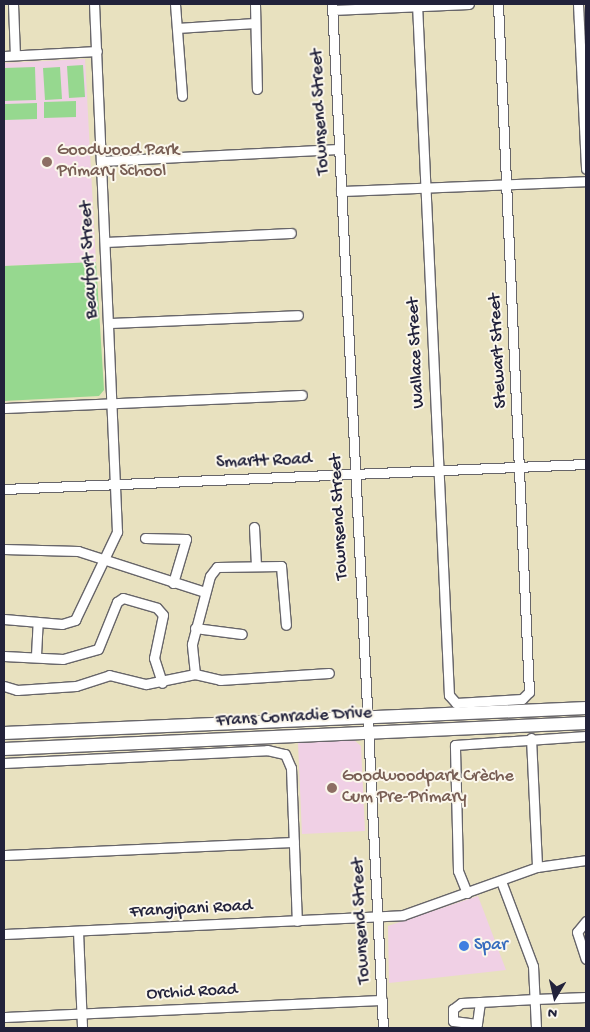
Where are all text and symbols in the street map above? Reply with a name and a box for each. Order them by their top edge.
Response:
street label: Townsend Street [307,48,335,176]
place label: Goodwood Park Primary School [57,141,179,183]
marker: Goodwood Park Primary School [41,156,53,168]
street label: Beaufort Street [76,201,104,319]
street label: Stewart Street [485,293,513,409]
street label: Wallace Street [403,297,431,409]
street label: Smartt Road [216,450,312,474]
street label: Townsend Street [326,453,354,581]
street label: Frans Conradie Drive [215,703,373,733]
place label: Goodwoodpark Crèche Cum Pre-Primary [342,767,514,810]
marker: Goodwoodpark Crèche Cum Pre-Primary [326,782,338,794]
street label: Townsend Street [348,857,376,985]
street label: Frangipani Road [129,896,253,924]
place label: Spar [474,935,508,957]
marker: Spar [458,940,470,952]
north arrow [530,972,580,1022]
street label: Orchid Road [146,980,238,1006]
text: N [547,1003,558,1021]

